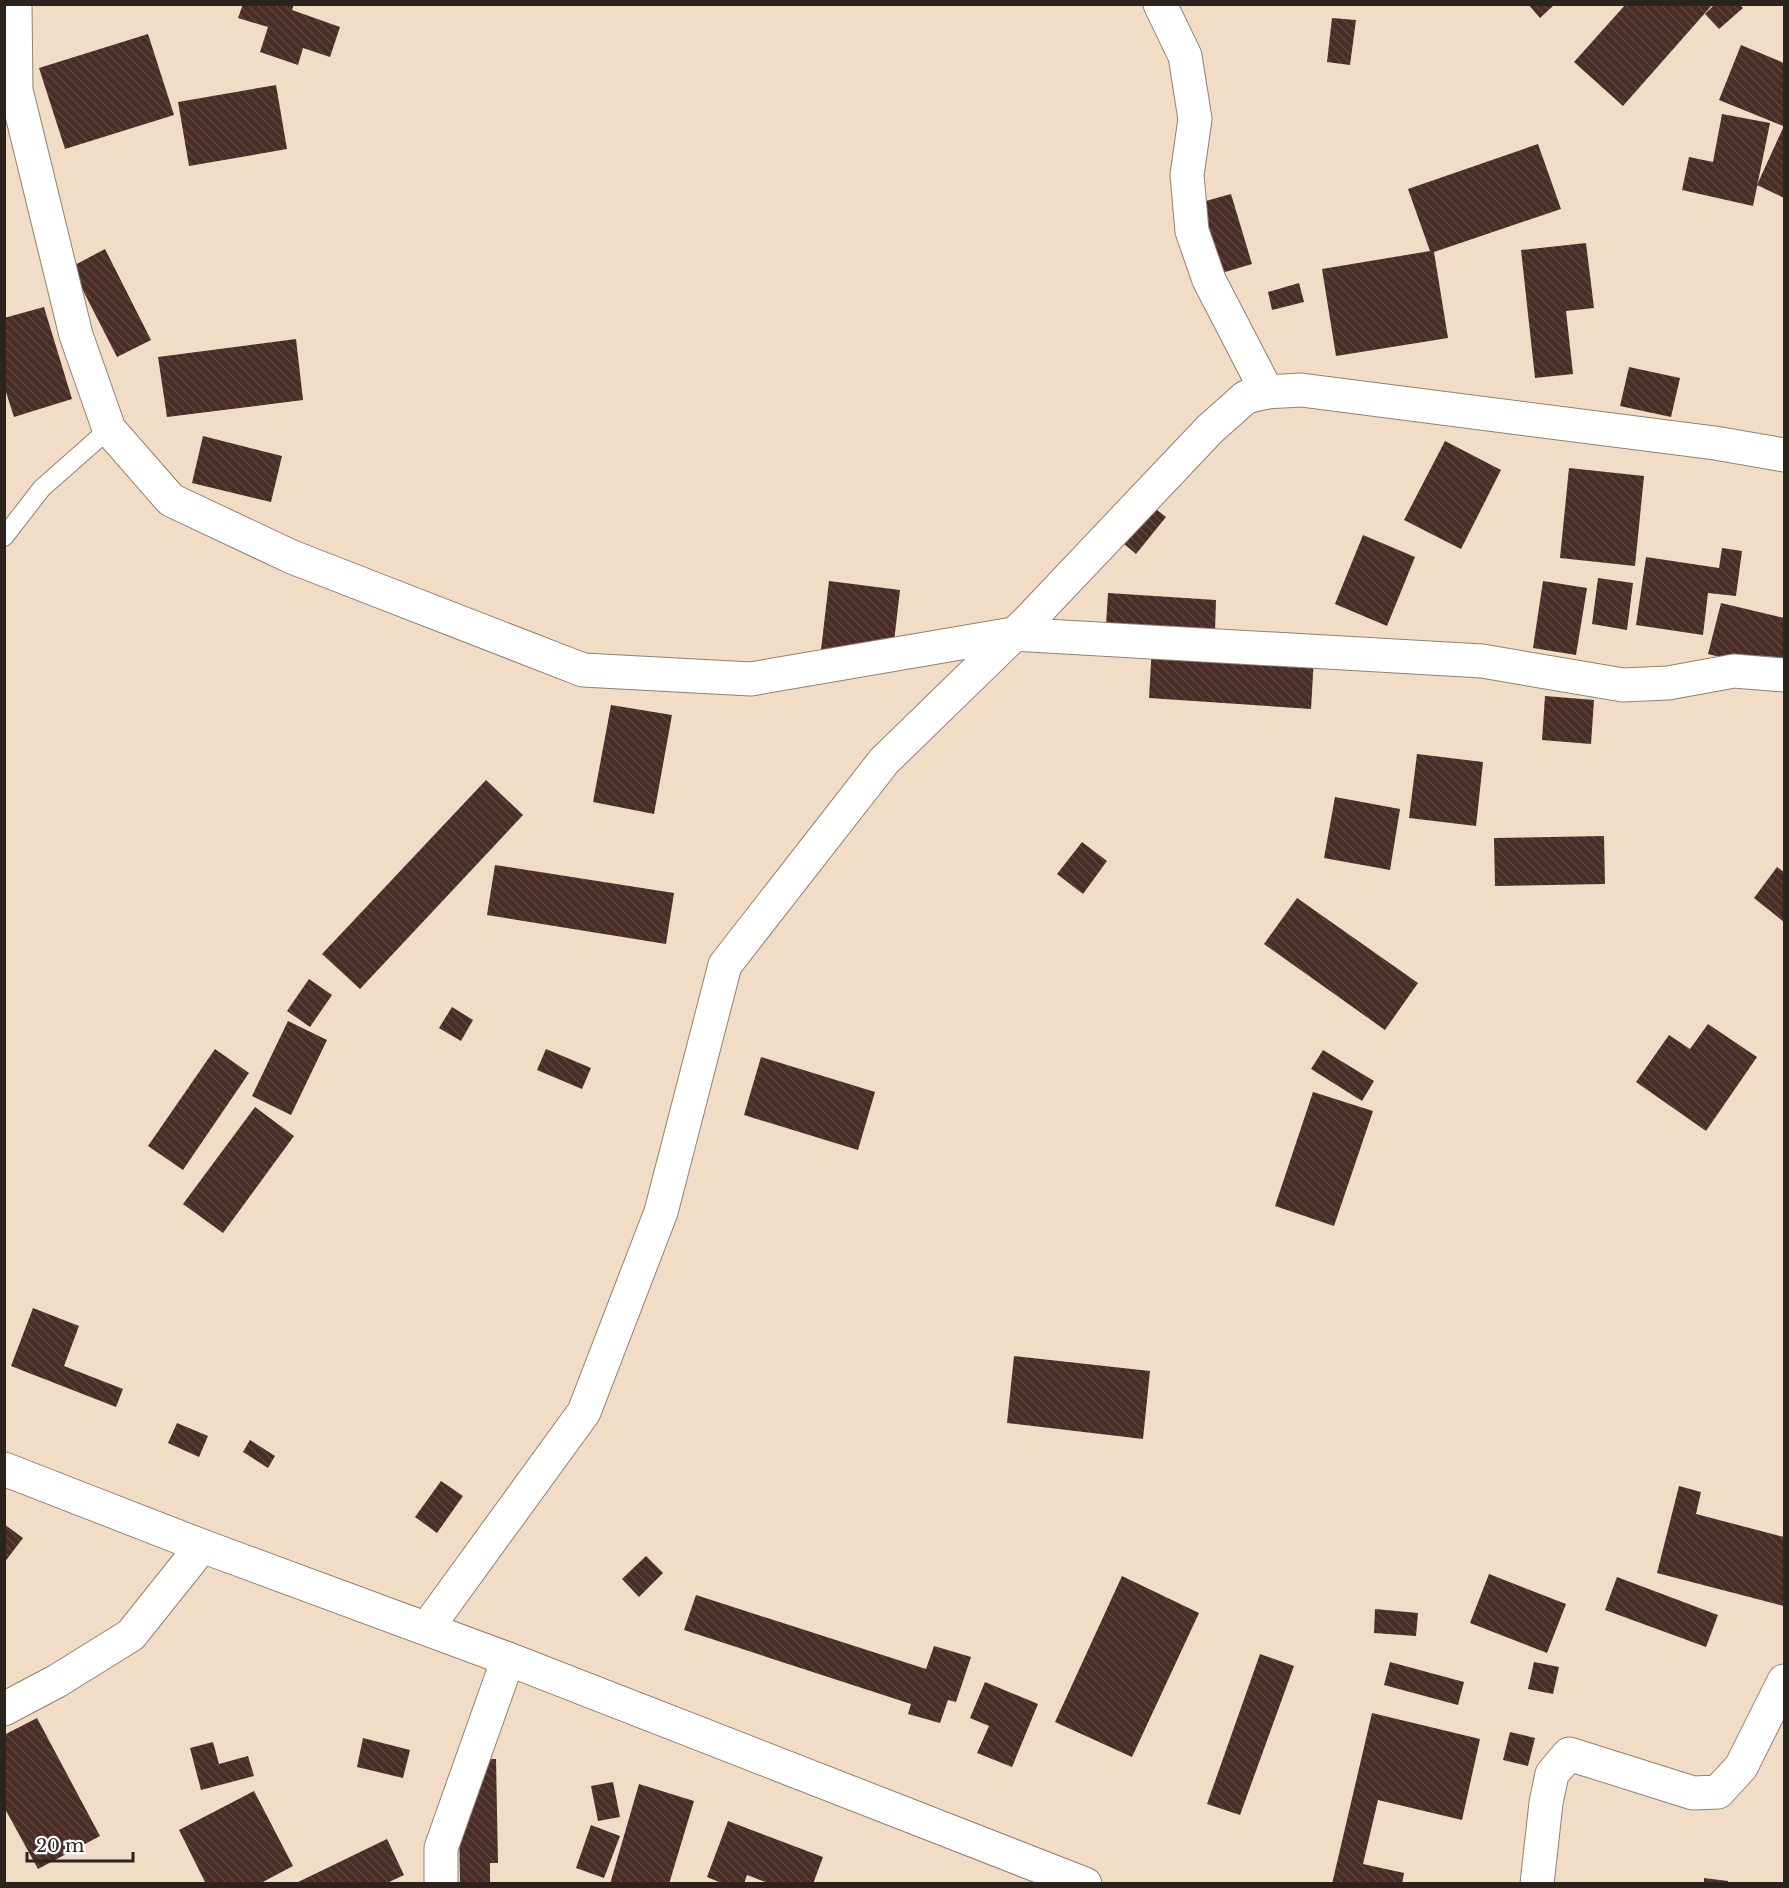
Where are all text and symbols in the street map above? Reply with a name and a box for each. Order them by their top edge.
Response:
scale bar [27,1825,134,1863]
text: 20 m [36,1835,84,1857]

